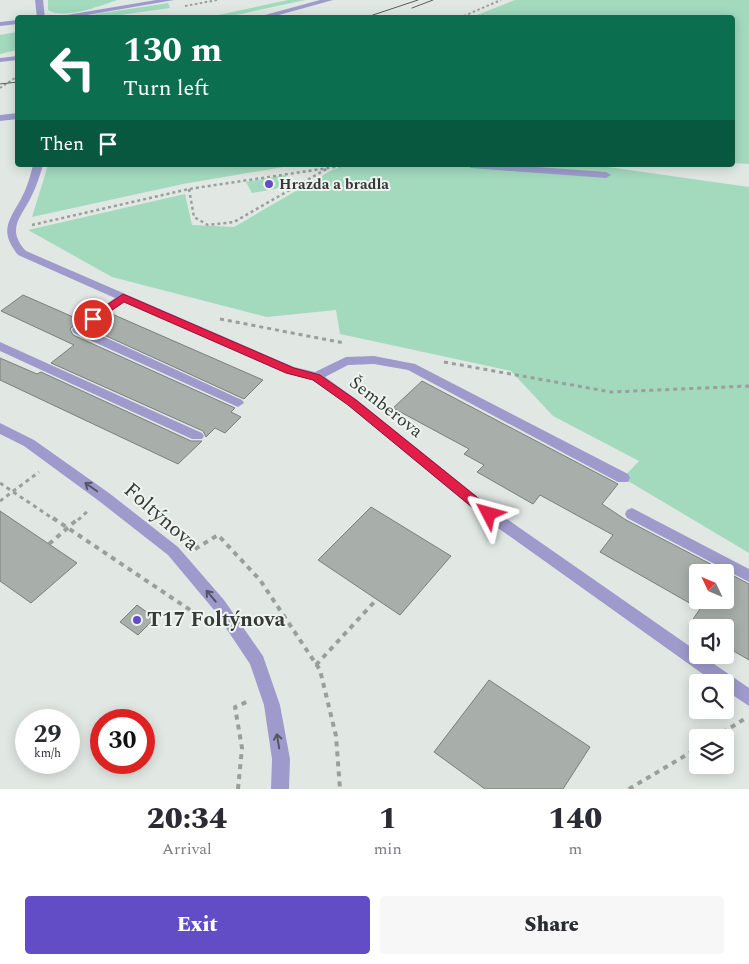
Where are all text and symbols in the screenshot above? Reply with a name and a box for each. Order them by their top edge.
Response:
text: 130 m [123,24,222,77]
icon: left [40,35,105,100]
text: Turn left [123,72,209,105]
text: Then [40,130,84,159]
icon: arrive [94,130,122,158]
place label: Hrazda a bradla [279,173,389,196]
marker: Hrazda a bradla [263,178,275,190]
pin [72,298,114,340]
icon: arrive [79,305,107,333]
street label: Šemberova [343,370,429,445]
street label: Foltýnova [116,475,206,559]
one-way arrow [84,482,98,492]
position arrow [462,487,514,539]
north arrow [689,564,734,609]
map controls [689,564,734,774]
one-way arrow [205,589,217,602]
place label: T17 Foltýnova [147,604,286,636]
marker: T17 Foltýnova [131,614,143,626]
button: sound [689,619,734,664]
button: search [689,674,734,719]
speed limit sign: 30 [90,709,155,774]
text: 29 [33,716,62,754]
button: layers [689,729,734,774]
one-way arrow [273,733,283,749]
text: km/h [34,744,61,763]
text: 20:34 [147,796,227,842]
text: 1 [379,796,397,842]
text: 140 [548,796,602,842]
text: Arrival [162,837,212,861]
text: min [374,837,402,861]
text: m [568,837,582,861]
button: Exit [25,896,370,954]
button: Share [380,896,724,954]

